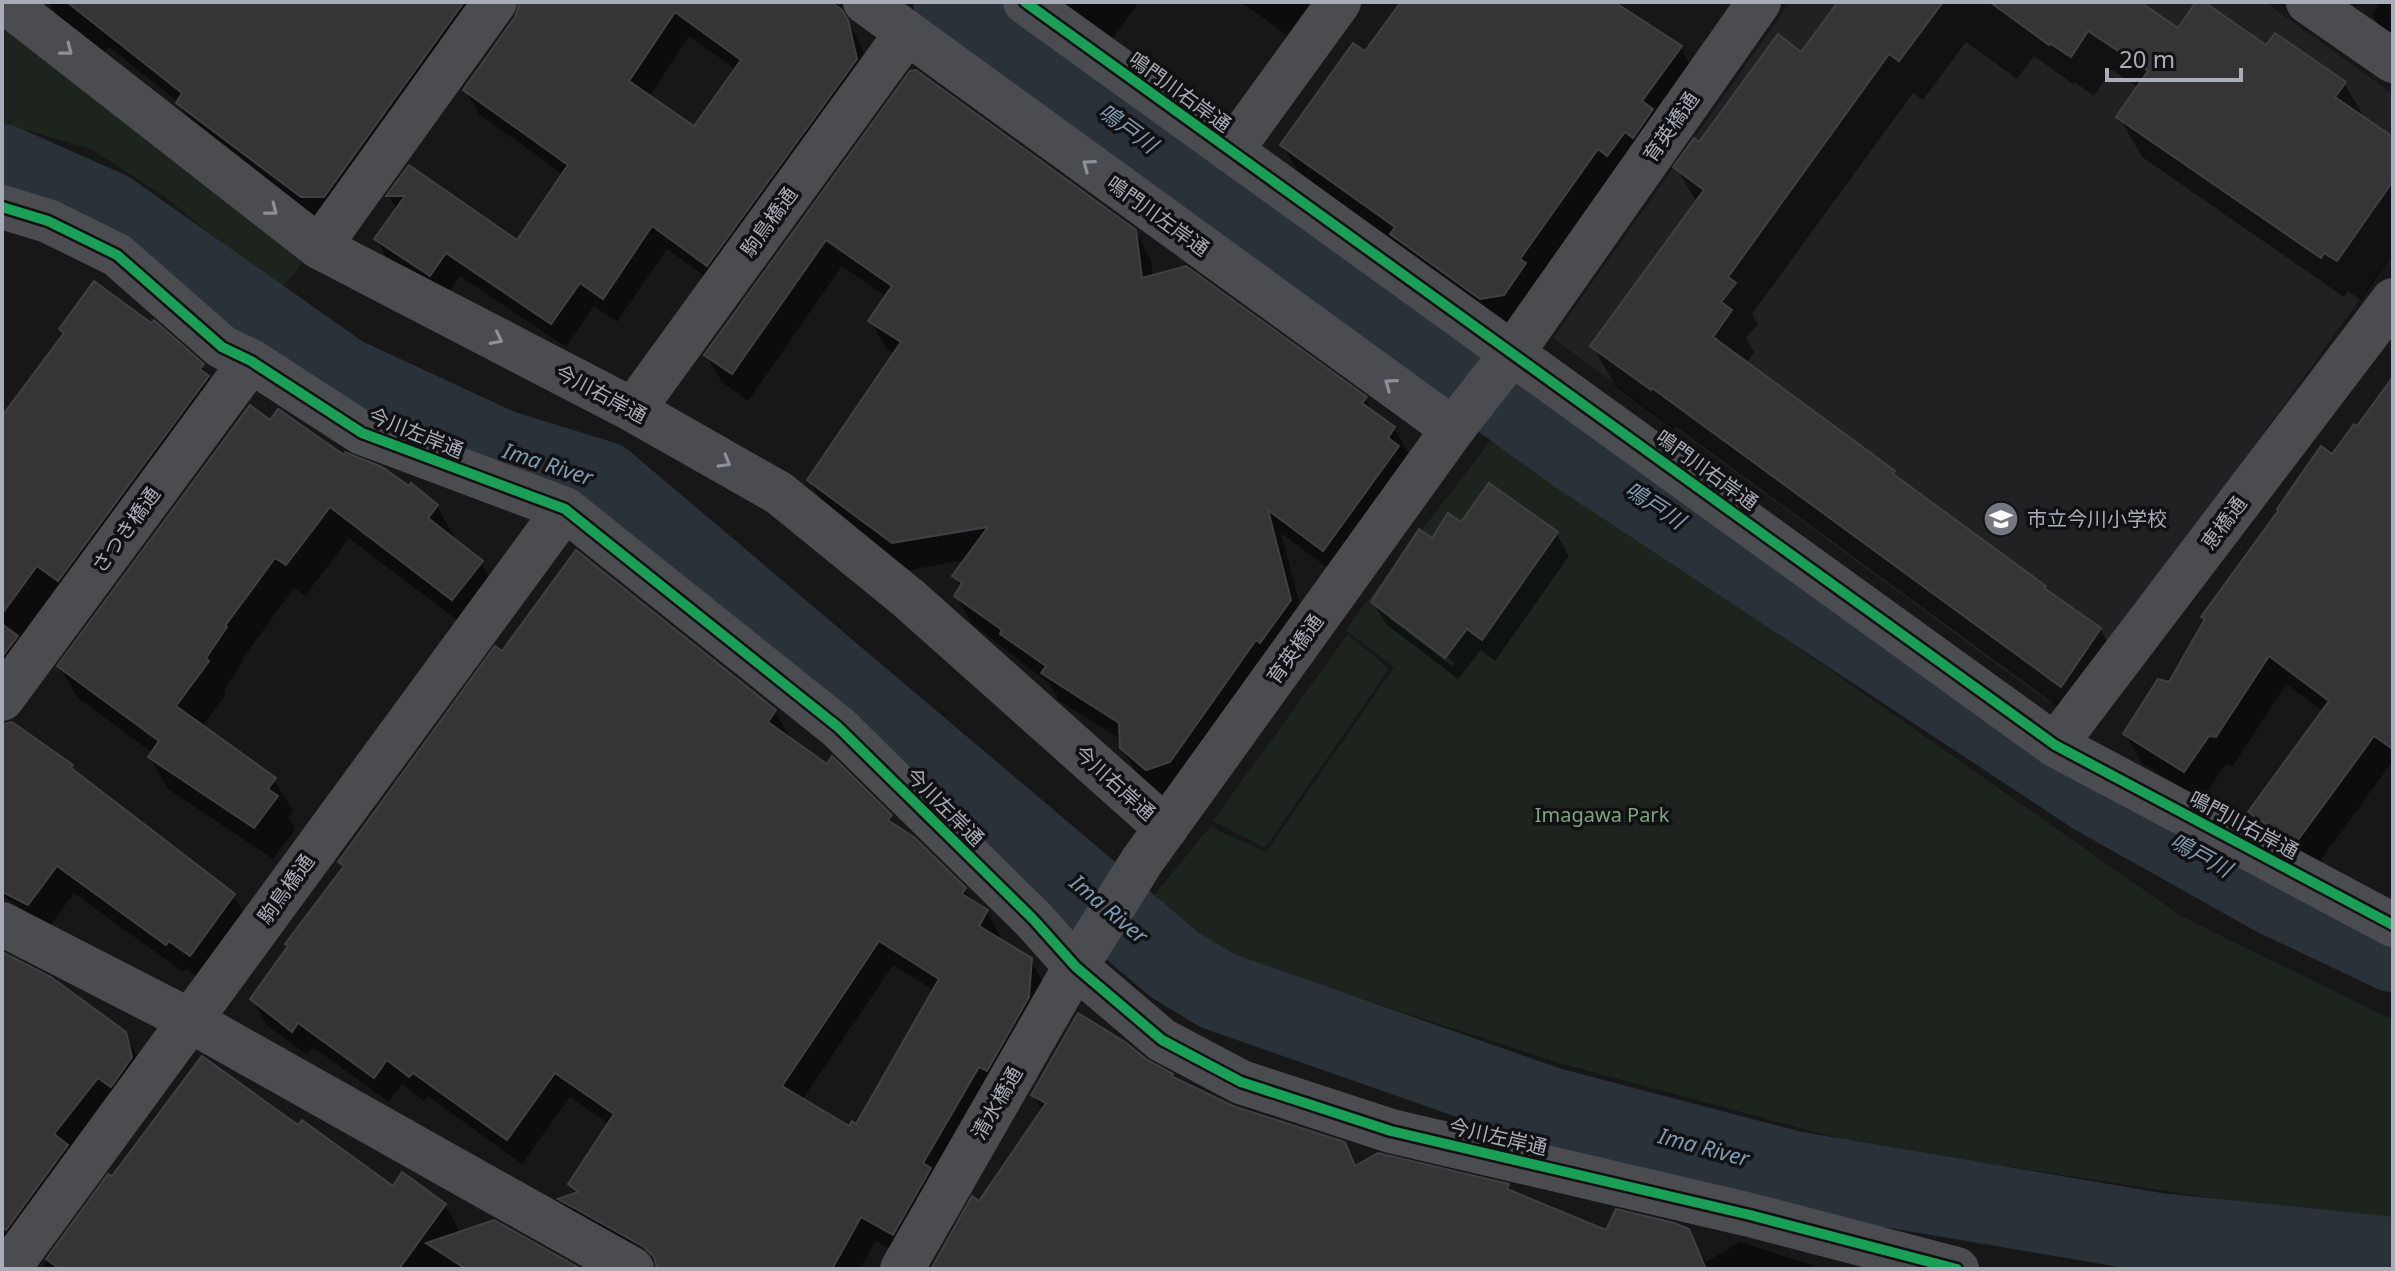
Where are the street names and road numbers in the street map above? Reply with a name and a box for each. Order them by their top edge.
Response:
street label: 鳴門川右岸通 [1124,45,1237,138]
street label: 育英橋通 [1637,86,1705,167]
street label: 鳴門川左岸通 [1102,169,1215,262]
street label: 駒鳥橋通 [734,181,803,262]
street label: 今川右岸通 [551,358,652,429]
street label: 今川左岸通 [365,401,468,464]
street label: 鳴門川右岸通 [1651,423,1764,516]
street label: さつき橋通 [85,481,166,578]
street label: 恵橋通 [2195,491,2252,555]
street label: 育英橋通 [1260,608,1329,689]
street label: 今川右岸通 [1069,739,1162,826]
street label: 今川左岸通 [900,762,990,852]
street label: 鳴門川右岸通 [2185,784,2304,865]
street label: 駒鳥橋通 [251,848,320,929]
street label: 清水橋通 [965,1061,1028,1144]
street label: 今川左岸通 [1446,1112,1550,1161]

